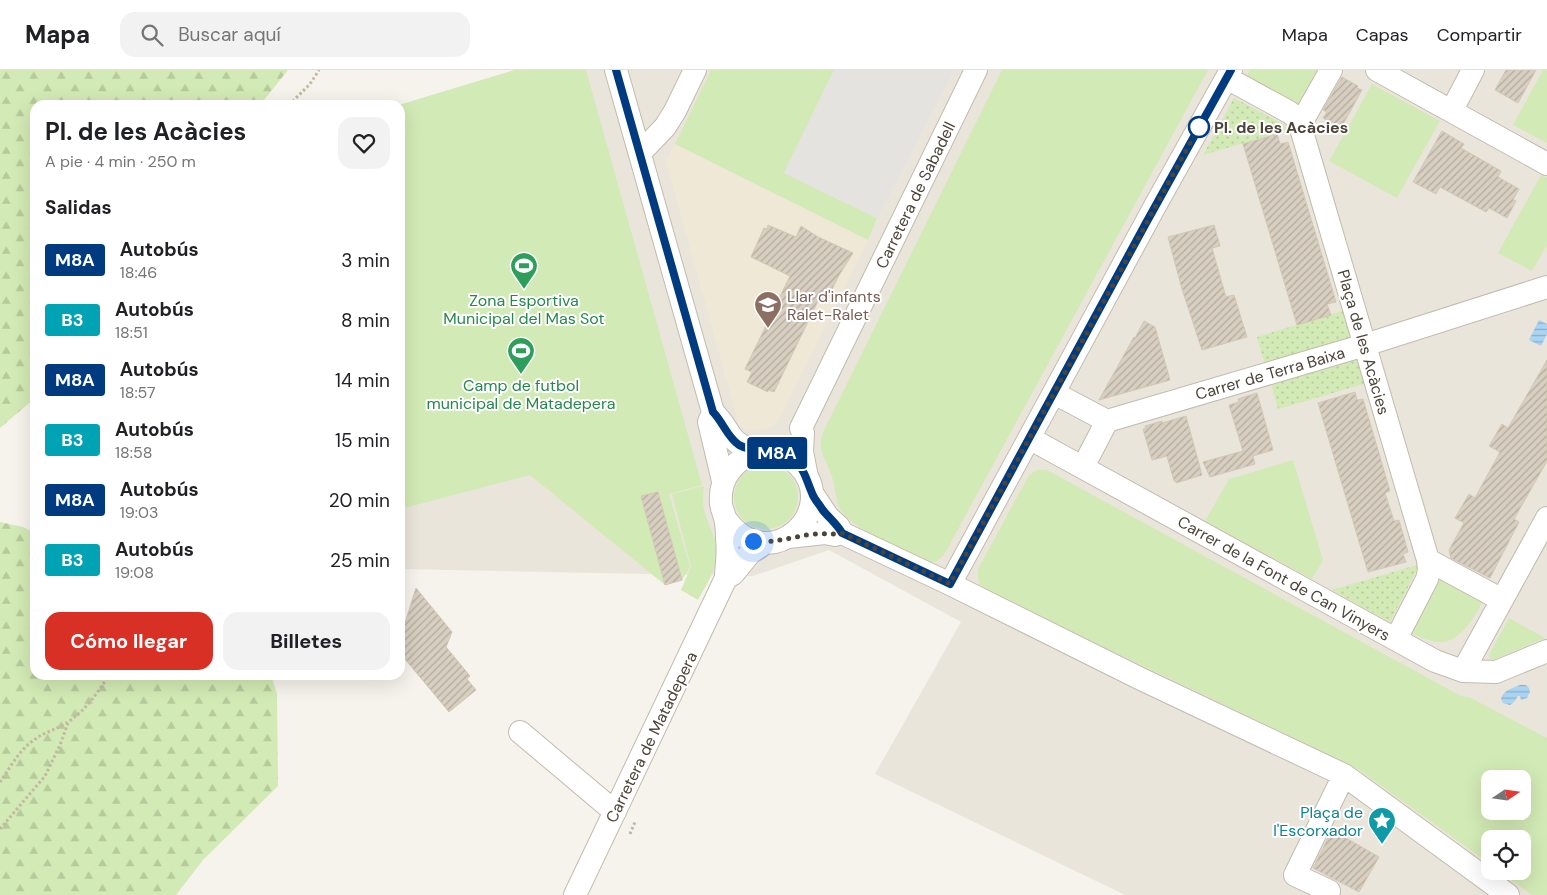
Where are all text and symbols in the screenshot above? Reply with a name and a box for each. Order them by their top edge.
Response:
search box [120,12,470,57]
text: Mapa [25,19,90,50]
icon: search [138,21,166,49]
text: Buscar aquí [178,22,281,47]
text: Mapa [1282,23,1328,47]
text: Capas [1356,23,1409,47]
text: Compartir [1437,23,1522,47]
text: Pl. de les Acàcies [45,116,246,147]
marker: Pl. de les Acàcies [1188,116,1210,138]
button: heart [338,117,390,169]
place label: Pl. de les Acàcies [1214,117,1348,138]
street label: Carretera de Sabadell [871,118,960,272]
text: A pie · 4 min · 250 m [45,151,196,172]
text: Salidas [45,195,112,220]
text: Autobús [120,237,199,262]
text: M8A [55,248,95,272]
text: 3 min [341,248,390,273]
sports icon: Zona Esportiva Municipal del Mas Sot [509,251,539,290]
text: 18:46 [120,262,157,283]
street label: Plaça de les Acàcies [1333,267,1394,417]
place label: Llar d'infants Ralet-Ralet [787,286,881,325]
place label: Zona Esportiva Municipal del Mas Sot [443,290,605,329]
school or university icon: Llar d'infants Ralet-Ralet [753,290,783,329]
text: Autobús [115,297,194,322]
text: B3 [61,308,84,332]
text: 8 min [341,308,390,333]
text: 18:51 [115,322,148,343]
sports icon: Camp de futbol municipal de Matadepera [506,336,536,375]
street label: Carrer de Terra Baixa [1193,342,1347,405]
text: Autobús [120,357,199,382]
text: M8A [55,368,95,392]
text: 14 min [335,368,390,393]
place label: Camp de futbol municipal de Matadepera [426,375,616,414]
text: 18:57 [120,382,156,403]
text: Autobús [115,417,194,442]
text: B3 [61,428,84,452]
text: 15 min [335,428,390,453]
line badge: M8A [748,437,806,469]
text: M8A [757,441,797,465]
text: 18:58 [115,442,152,463]
text: Autobús [120,477,199,502]
text: M8A [55,488,95,512]
text: 20 min [329,488,390,513]
text: 19:03 [120,502,158,523]
street label: Carrer de la Font de Can Vinyers [1174,511,1394,646]
your location [741,529,766,554]
text: Autobús [115,537,194,562]
text: B3 [61,548,84,572]
text: 25 min [330,548,390,573]
text: 19:08 [115,562,154,583]
button: Cómo llegar [45,612,213,670]
button: Billetes [223,612,390,670]
street label: Carretera de Matadepera [601,648,702,826]
north arrow [1481,770,1531,820]
map controls [1481,770,1531,880]
place label: Plaça de l'Escorxador [1273,802,1363,841]
place icon: Plaça de l'Escorxador [1367,806,1397,845]
button: locate [1481,830,1531,880]

